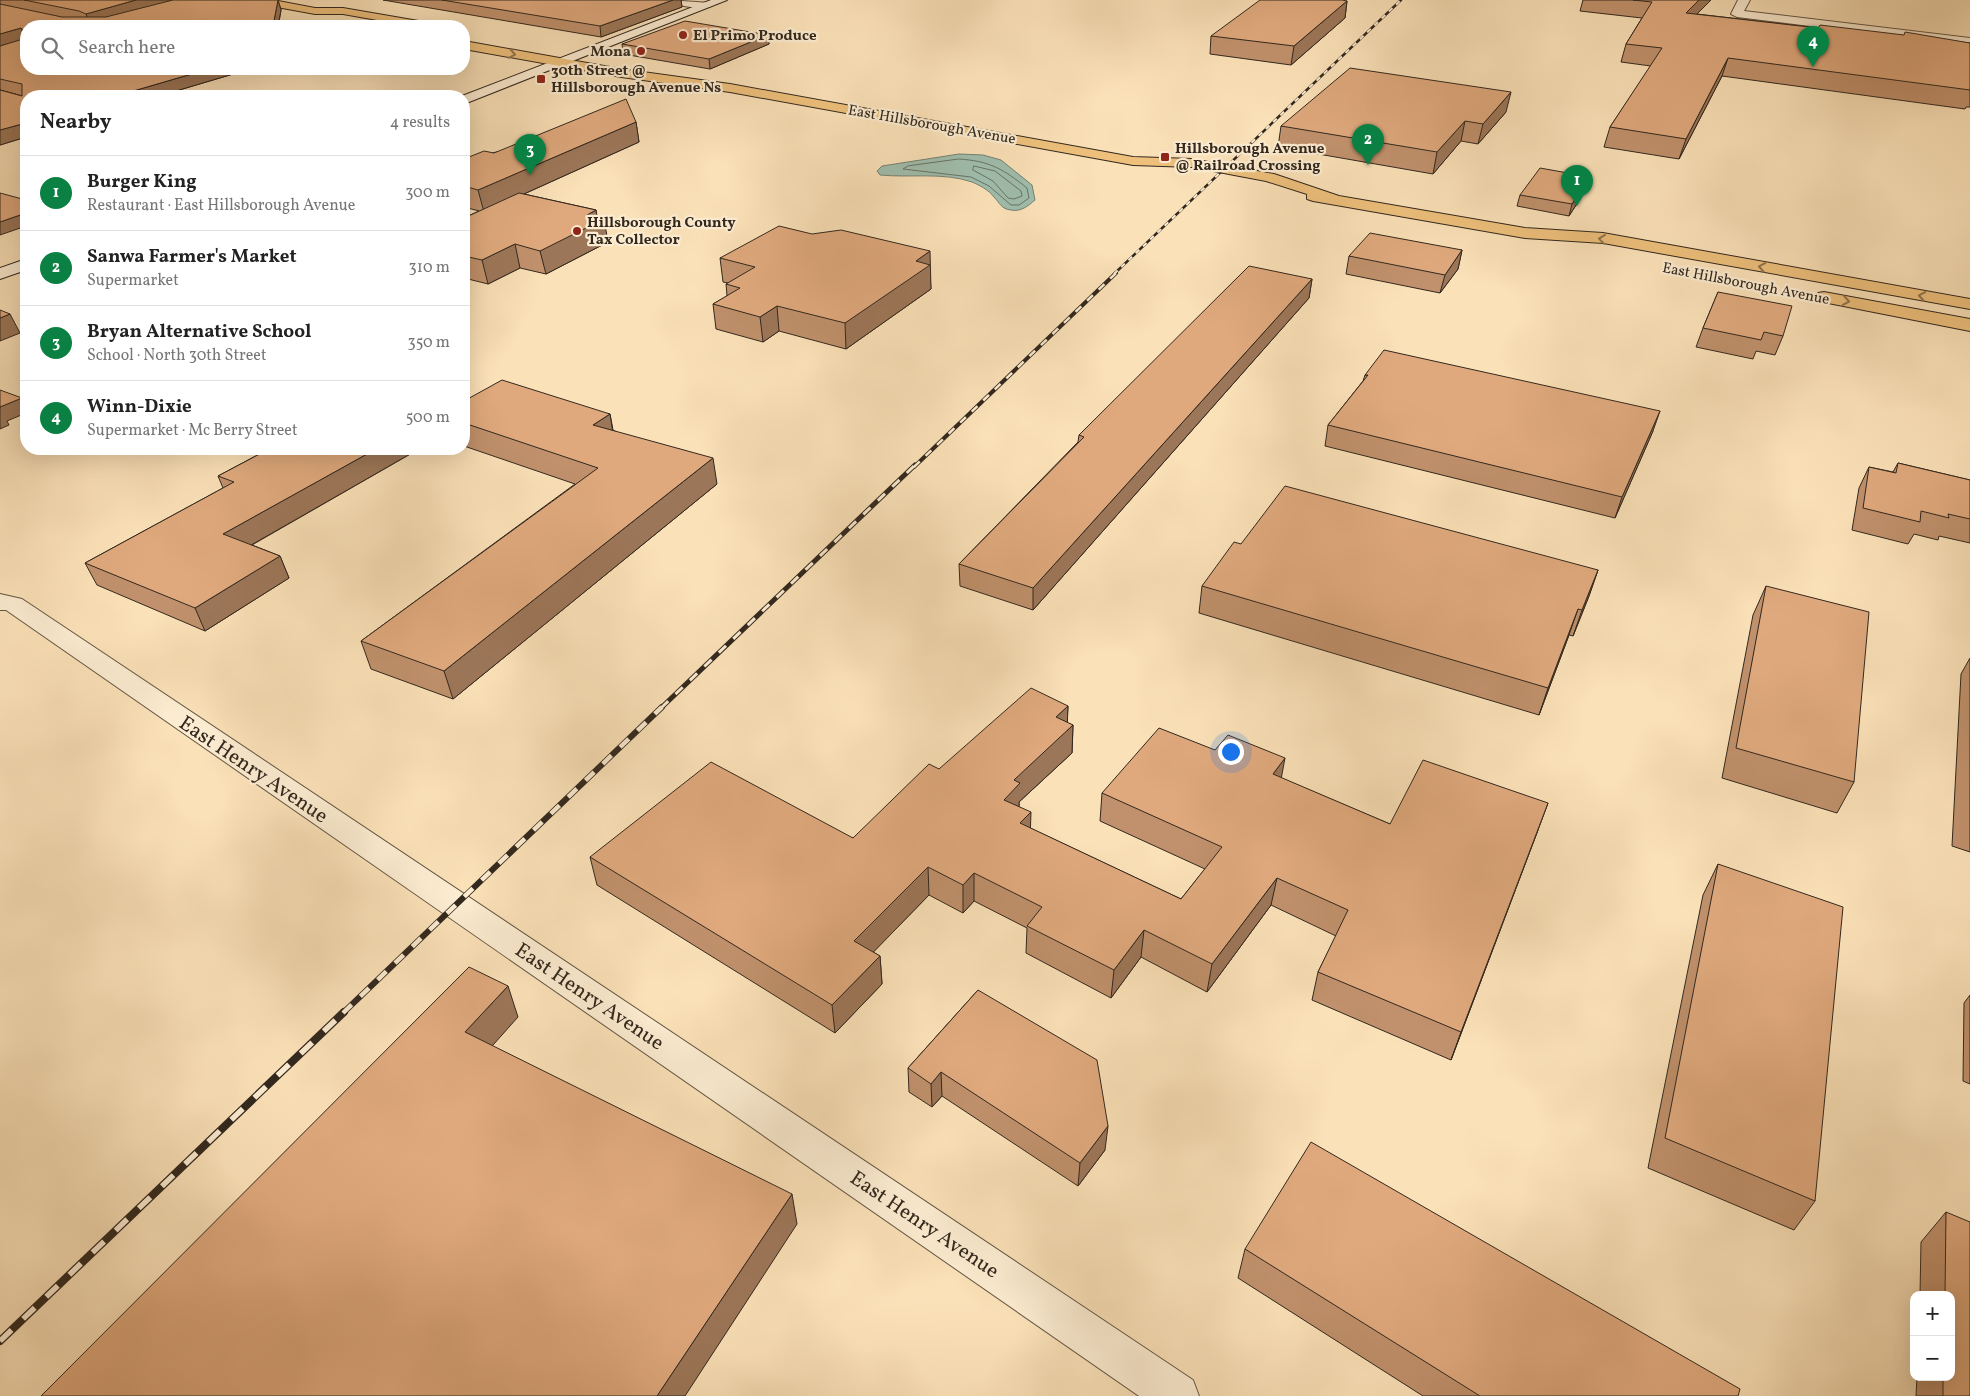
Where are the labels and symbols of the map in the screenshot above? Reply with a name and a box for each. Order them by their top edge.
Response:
place label: El Primo Produce [693,26,817,47]
pin: 4 [1797,26,1829,67]
marker: El Primo Produce [677,29,689,41]
place label: Mona [590,42,631,63]
marker: Mona [635,45,647,57]
one-way arrow [507,48,516,58]
place label: 30th Street @ Hillsborough Avenue Ns [551,61,721,99]
marker: 30th Street @ Hillsborough Avenue Ns [535,73,547,85]
street label: East Hillsborough Avenue [846,100,1017,151]
pin: 2 [1352,124,1384,165]
pin: 3 [514,134,546,175]
place label: Hillsborough Avenue @ Railroad Crossing [1175,139,1325,177]
marker: Hillsborough Avenue @ Railroad Crossing [1159,151,1171,163]
pin: 1 [1561,165,1593,206]
place label: Hillsborough County Tax Collector [587,213,736,251]
marker: Hillsborough County Tax Collector [571,225,583,237]
one-way arrow [1598,234,1606,244]
street label: East Hillsborough Avenue [1660,258,1831,311]
one-way arrow [1758,262,1766,272]
one-way arrow [1918,291,1926,301]
one-way arrow [1842,296,1851,306]
street label: East Henry Avenue [173,709,334,831]
your location [1218,739,1244,765]
street label: East Henry Avenue [509,936,670,1058]
street label: East Henry Avenue [844,1164,1005,1286]

